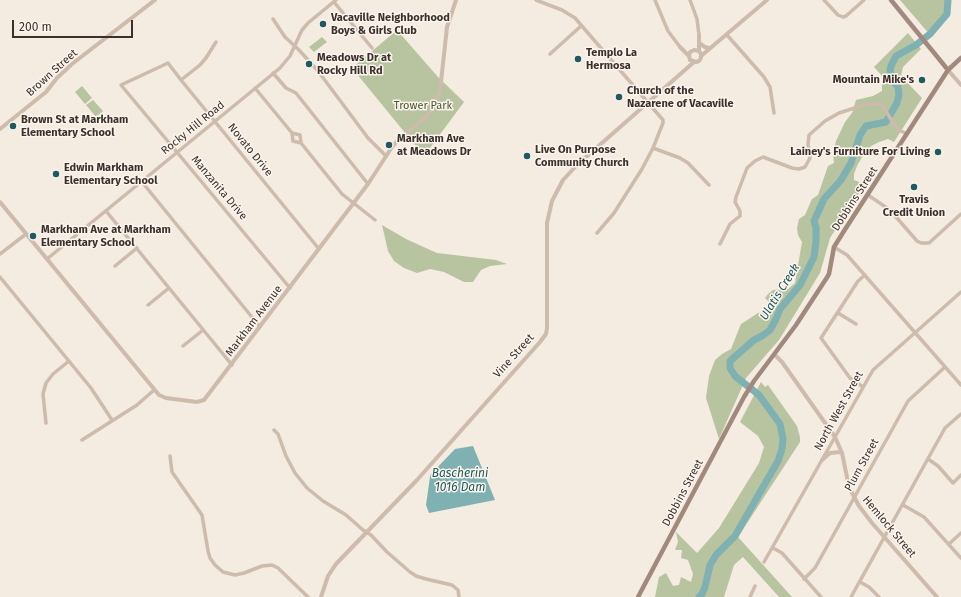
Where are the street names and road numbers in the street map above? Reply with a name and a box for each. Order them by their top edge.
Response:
street label: Brown Street [24,47,80,99]
street label: Rocky Hill Road [159,99,227,157]
street label: Novato Drive [225,121,275,179]
street label: Manzanita Drive [188,153,250,223]
street label: Dobbins Street [829,164,881,234]
street label: Markham Avenue [223,283,285,359]
street label: Vine Street [491,331,537,381]
street label: North West Street [812,369,866,453]
street label: Plum Street [842,436,882,494]
street label: Dobbins Street [660,457,706,529]
street label: Hemlock Street [859,494,919,560]

